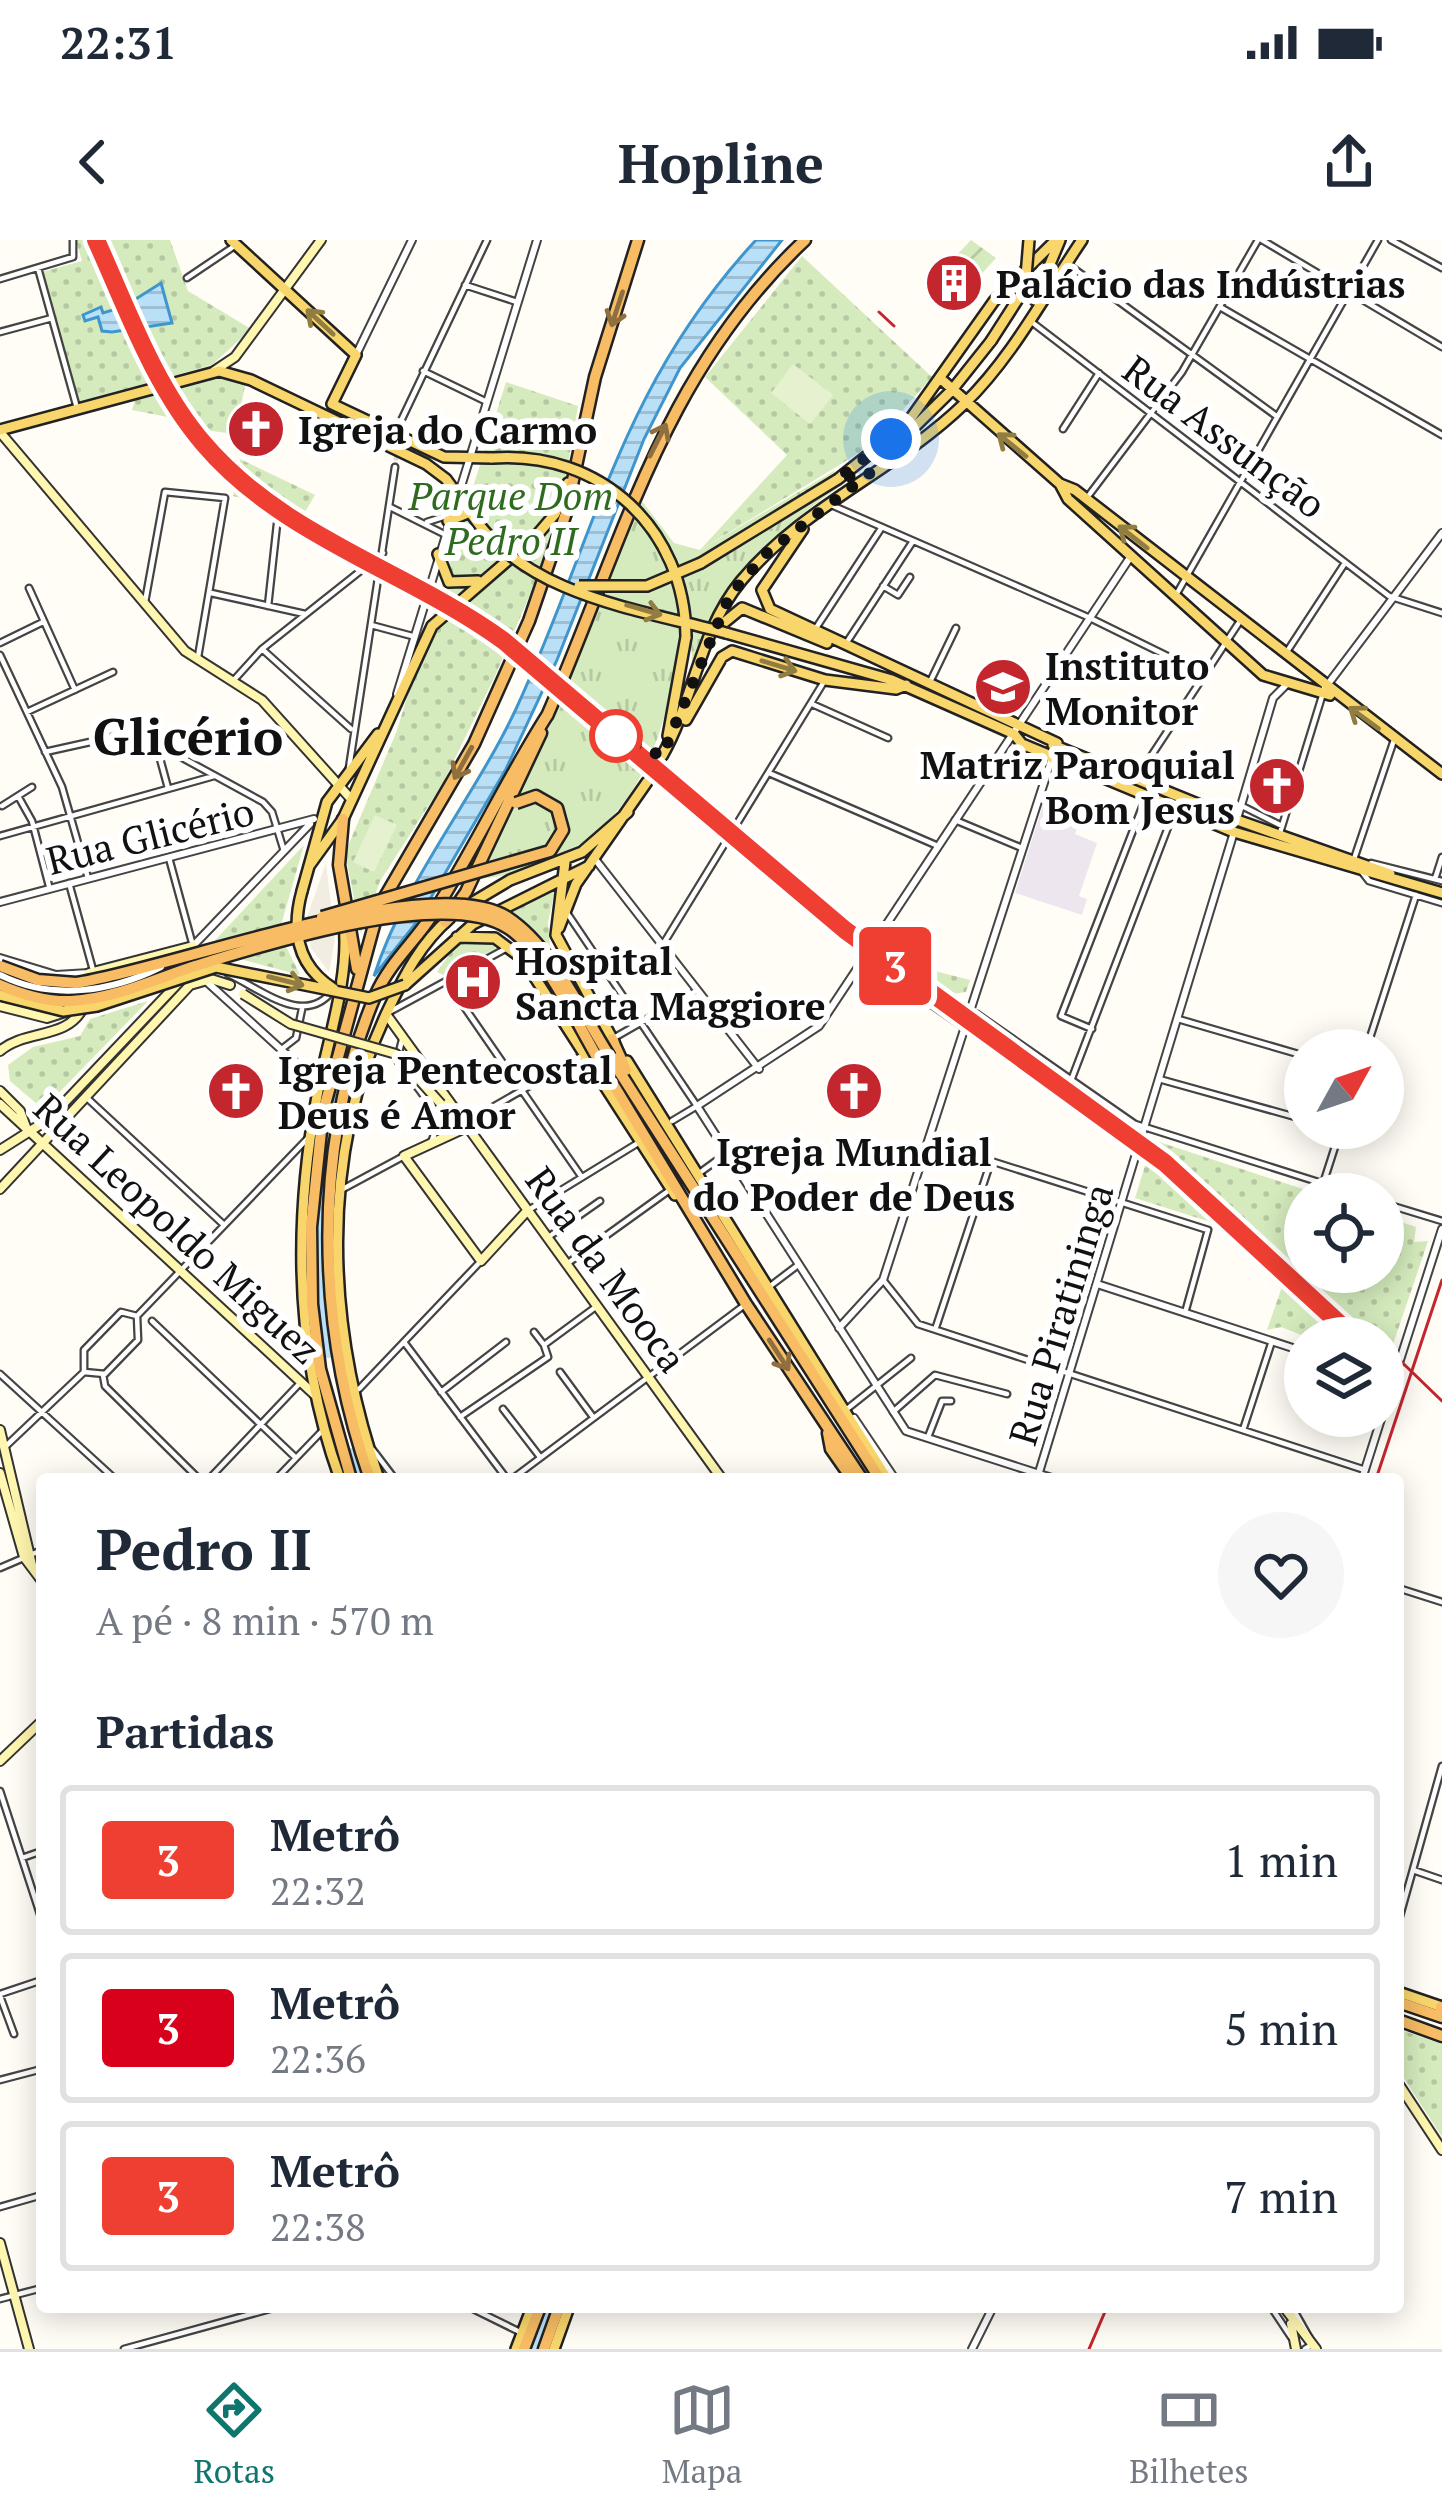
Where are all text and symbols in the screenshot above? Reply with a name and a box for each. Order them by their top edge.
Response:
text: 22:31 [60,12,177,72]
text: Hopline [618,127,824,198]
icon: back [60,129,126,195]
icon: share [1316,129,1382,195]
building icon: Palácio das Indústrias [923,252,985,314]
place label: Palácio das Indústrias [996,257,1405,309]
one-way arrow [604,289,626,327]
one-way arrow [306,309,336,337]
street label: Rua Assunção [1113,343,1337,529]
church icon: Igreja do Carmo [225,398,287,460]
place label: Igreja do Carmo [298,403,597,455]
your location [861,409,921,469]
one-way arrow [648,423,671,459]
one-way arrow [997,431,1028,459]
park label: Parque Dom Pedro II [407,469,614,566]
one-way arrow [1118,524,1150,551]
one-way arrow [624,601,662,623]
place label: Instituto Monitor [1045,639,1209,736]
one-way arrow [759,656,797,678]
school or university icon: Instituto Monitor [972,656,1034,718]
district label: Glicério [93,702,283,770]
one-way arrow [1348,706,1381,731]
unlabelled marker [591,711,641,761]
place label: Matriz Paroquial Bom Jesus [920,738,1235,835]
one-way arrow [451,745,474,780]
church icon: Matriz Paroquial Bom Jesus [1246,755,1308,817]
street label: Rua Glicério [41,784,259,886]
line badge: 3 [856,927,934,1005]
place label: Hospital Sancta Maggiore [515,934,826,1031]
text: 3 [883,938,907,994]
hospital icon: Hospital Sancta Maggiore [442,951,504,1013]
one-way arrow [266,971,304,993]
north arrow [1284,1029,1404,1149]
map controls [1284,1029,1404,1437]
place label: Igreja Pentecostal Deus é Amor [278,1043,613,1140]
church icon: Igreja Pentecostal Deus é Amor [205,1060,267,1122]
church icon: Igreja Mundial do Poder de Deus [823,1060,885,1122]
street label: Rua Leopoldo Miguez [24,1082,332,1374]
place label: Igreja Mundial do Poder de Deus [693,1125,1015,1222]
street label: Rua da Mooca [515,1156,699,1382]
button: locate [1284,1173,1404,1293]
street label: Rua Piratininga [996,1177,1124,1451]
button: layers [1284,1317,1404,1437]
one-way arrow [766,1337,791,1371]
text: Pedro II [96,1511,312,1586]
button: heart [1218,1512,1344,1638]
text: A pé · 8 min · 570 m [96,1594,434,1646]
text: Partidas [96,1701,274,1761]
text: Metrô [270,1804,400,1864]
text: 1 min [1224,1830,1338,1890]
text: 3 [156,1832,180,1888]
text: 22:32 [270,1864,366,1916]
text: Metrô [270,1972,400,2032]
text: 5 min [1224,1998,1338,2058]
text: 3 [156,2000,180,2056]
text: 22:36 [270,2032,366,2084]
text: Metrô [270,2140,400,2200]
text: 7 min [1224,2166,1338,2226]
text: 3 [156,2168,180,2224]
text: 22:38 [270,2200,366,2252]
tab: Rotas [193,2377,275,2492]
tab: Mapa [662,2377,742,2492]
tab: Bilhetes [1129,2377,1249,2492]

